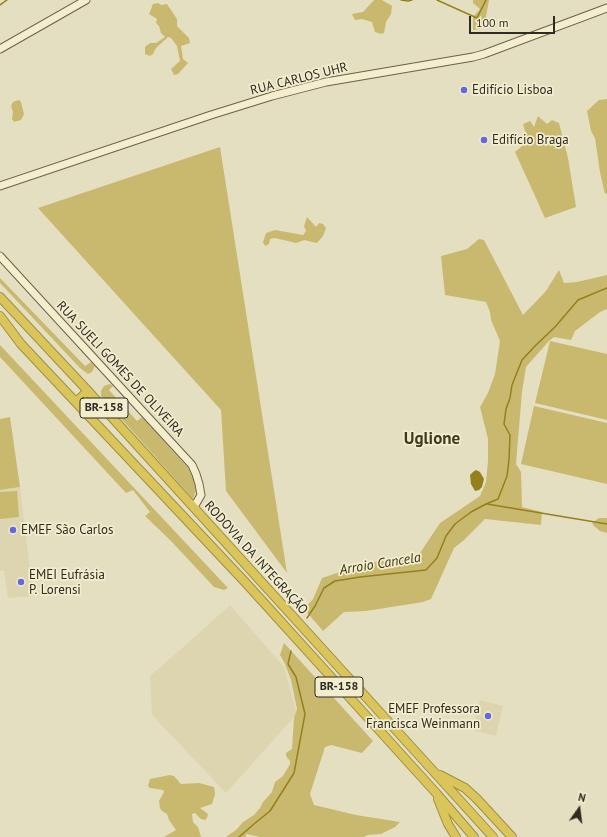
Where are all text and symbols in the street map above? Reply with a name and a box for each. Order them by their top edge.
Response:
scale bar [471,8,557,34]
text: 100 m [476,15,509,30]
street label: RUA CARLOS UHR [249,59,349,99]
place label: Edifício Lisboa [472,82,553,98]
marker: Edifício Lisboa [459,85,469,95]
place label: Edifício Braga [492,132,569,148]
marker: Edifício Braga [479,135,489,145]
street label: RUA SUELI GOMES DE OLIVEIRA [53,298,187,440]
road number: BR-158 [80,398,128,418]
district label: Uglione [404,429,460,449]
street label: RODOVIA DA INTEGRAÇÃO [201,498,311,618]
place label: EMEF São Carlos [21,522,114,538]
marker: EMEF São Carlos [8,525,18,535]
water label: Arroio Cancela [338,549,422,579]
place label: EMEI Eufrásia P. Lorensi [29,567,105,598]
marker: EMEI Eufrásia P. Lorensi [16,577,26,587]
road number: BR-158 [315,677,363,697]
place label: EMEF Professora Francisca Weinmann [366,701,480,732]
marker: EMEF Professora Francisca Weinmann [483,711,493,721]
north arrow [559,789,599,829]
text: N [577,790,587,805]

